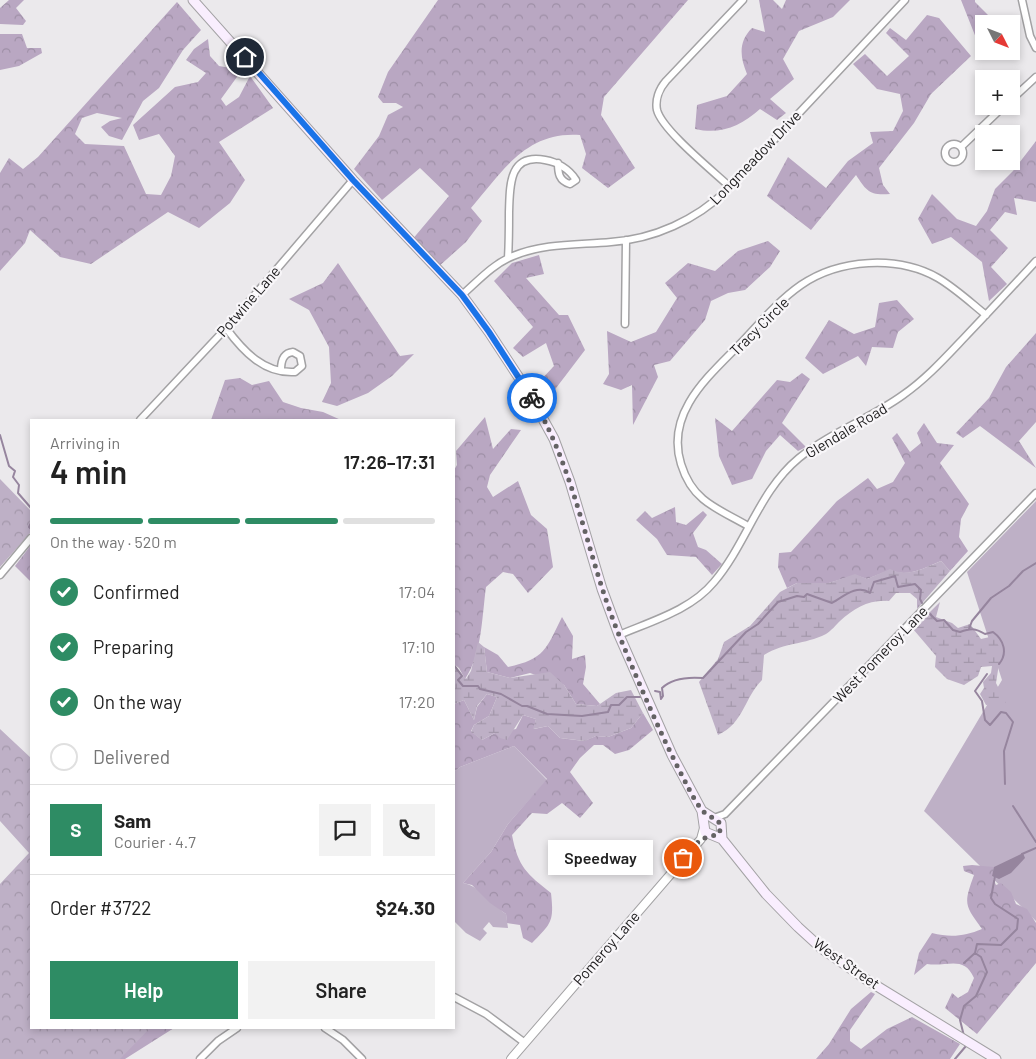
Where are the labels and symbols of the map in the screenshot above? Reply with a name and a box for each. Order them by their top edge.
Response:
north arrow [975,15,1020,60]
pin [224,36,266,78]
street label: Longmeadow Drive [705,106,805,208]
street label: Potwine Lane [212,262,284,340]
street label: Tracy Circle [726,293,792,359]
courier [507,373,557,423]
street label: Glendale Road [802,399,890,461]
street label: West Pomeroy Lane [829,602,931,706]
pin [662,837,704,879]
callout: Speedway [548,840,653,876]
street label: Pomeroy Lane [569,907,643,989]
street label: West Street [810,934,884,992]

